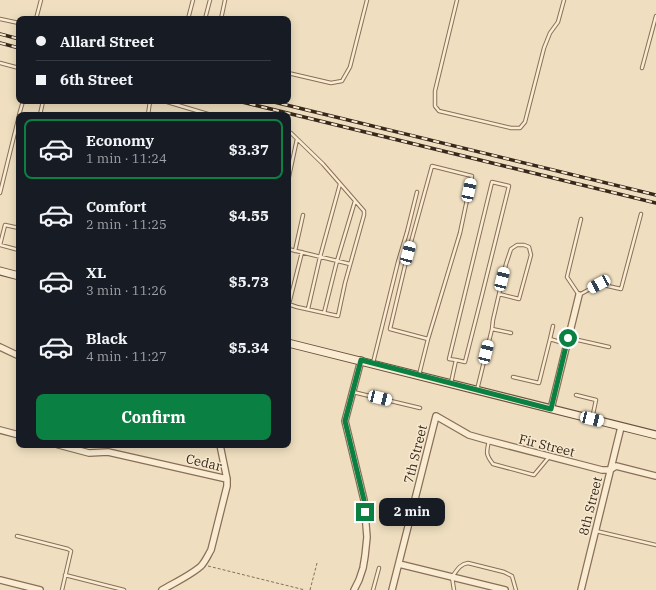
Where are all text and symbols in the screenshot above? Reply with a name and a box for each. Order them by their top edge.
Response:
text: Allard Street [60,32,154,51]
text: 6th Street [60,70,133,89]
icon: car [38,131,74,167]
text: Economy [86,131,154,150]
text: $3.37 [229,140,269,159]
text: 1 min · 11:24 [86,150,167,167]
car [461,177,477,203]
icon: car [38,197,74,233]
text: Comfort [86,197,146,216]
text: $4.55 [229,206,269,225]
text: 2 min · 11:25 [86,216,167,233]
car [399,240,417,266]
icon: car [38,263,74,299]
text: XL [86,263,106,282]
car [493,266,511,292]
text: $5.73 [229,272,269,291]
car [586,273,612,295]
text: 3 min · 11:26 [86,282,167,299]
icon: car [38,329,74,365]
text: Black [86,329,127,348]
route start [559,329,577,347]
text: $5.34 [229,338,269,357]
car [477,339,495,365]
text: 4 min · 11:27 [86,348,167,365]
car [367,389,393,407]
button: Confirm [36,394,271,440]
car [579,410,605,428]
street label: 7th Street [400,423,431,485]
street label: Fir Street [517,430,577,461]
street label: Cedar [184,450,224,475]
street label: 8th Street [575,475,606,537]
callout: 2 min [379,498,445,526]
route end [356,503,374,521]
text: 2 min [394,503,430,520]

